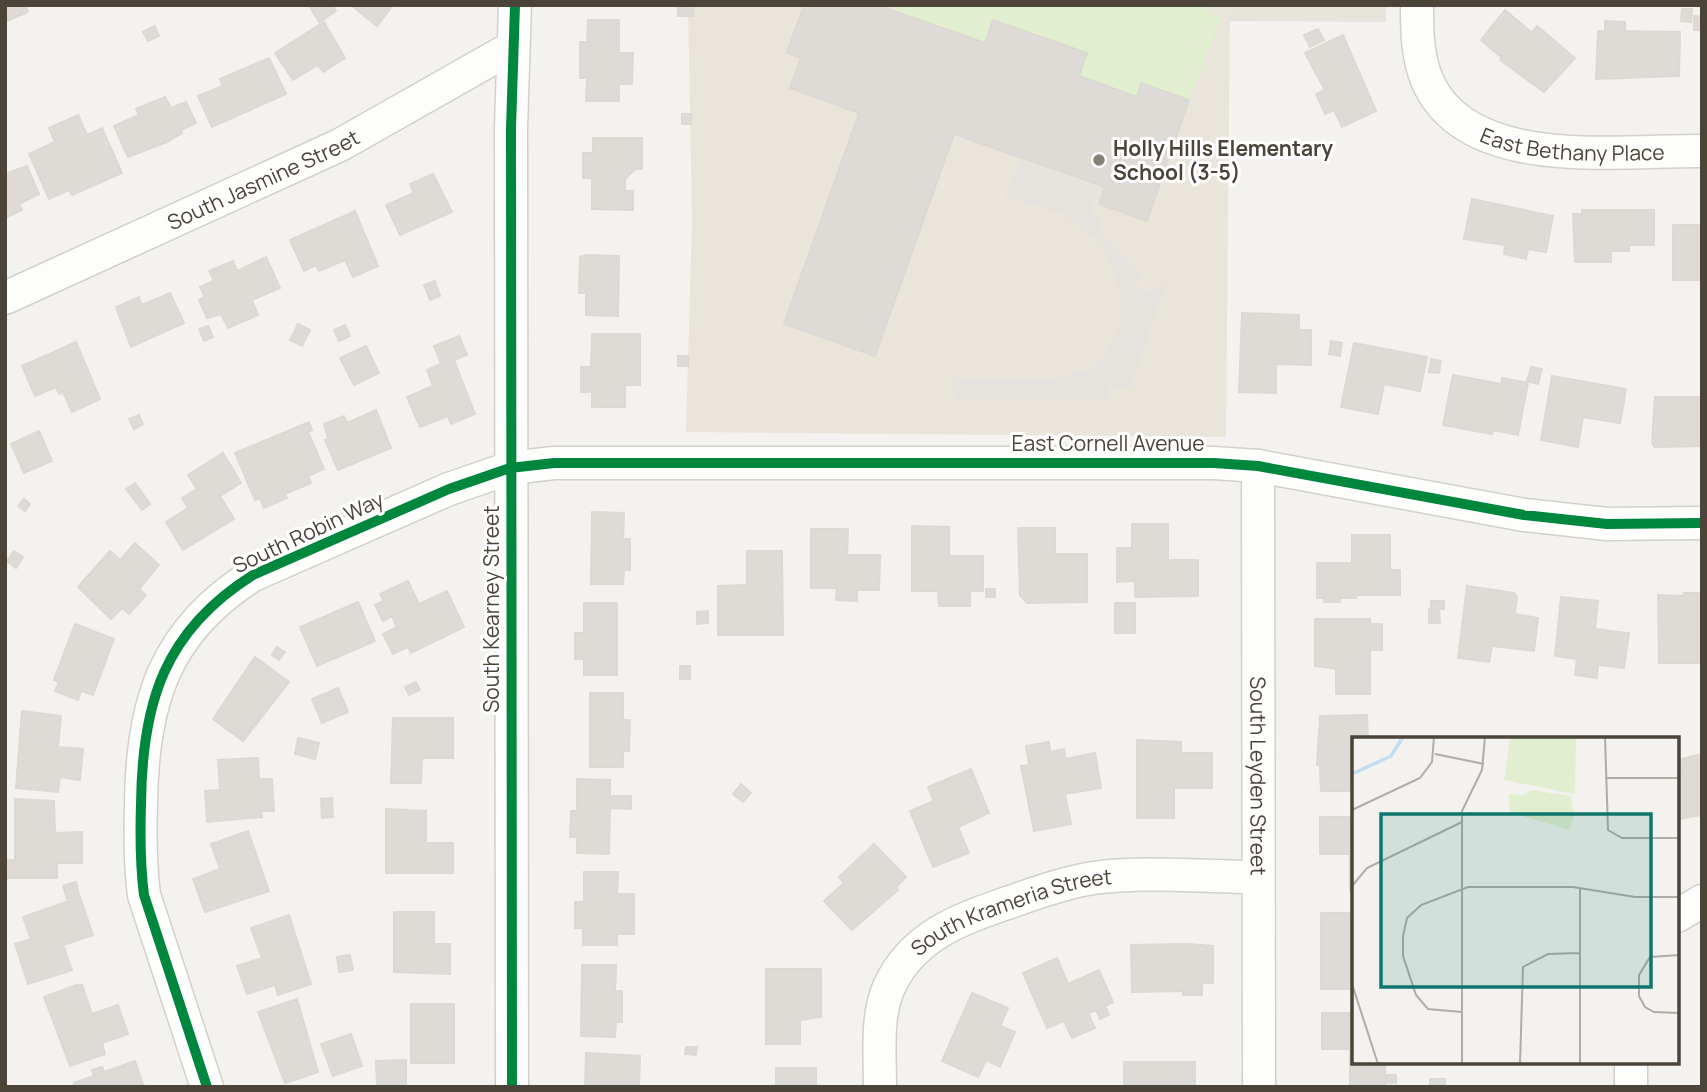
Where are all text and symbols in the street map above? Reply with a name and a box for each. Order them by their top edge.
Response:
street label: East Bethany Place [1476,121,1665,167]
street label: South Jasmine Street [163,123,364,236]
place label: Holly Hills Elementary School (3-5) [1113,134,1333,186]
marker: Holly Hills Elementary School (3-5) [1091,152,1107,168]
street label: East Cornell Avenue [1012,429,1204,457]
street label: South Robin Way [228,485,388,579]
street label: South Kearney Street [477,505,505,713]
street label: South Leyden Street [1244,676,1273,876]
inset map [1352,737,1679,1064]
street label: South Krameria Street [904,862,1113,962]

